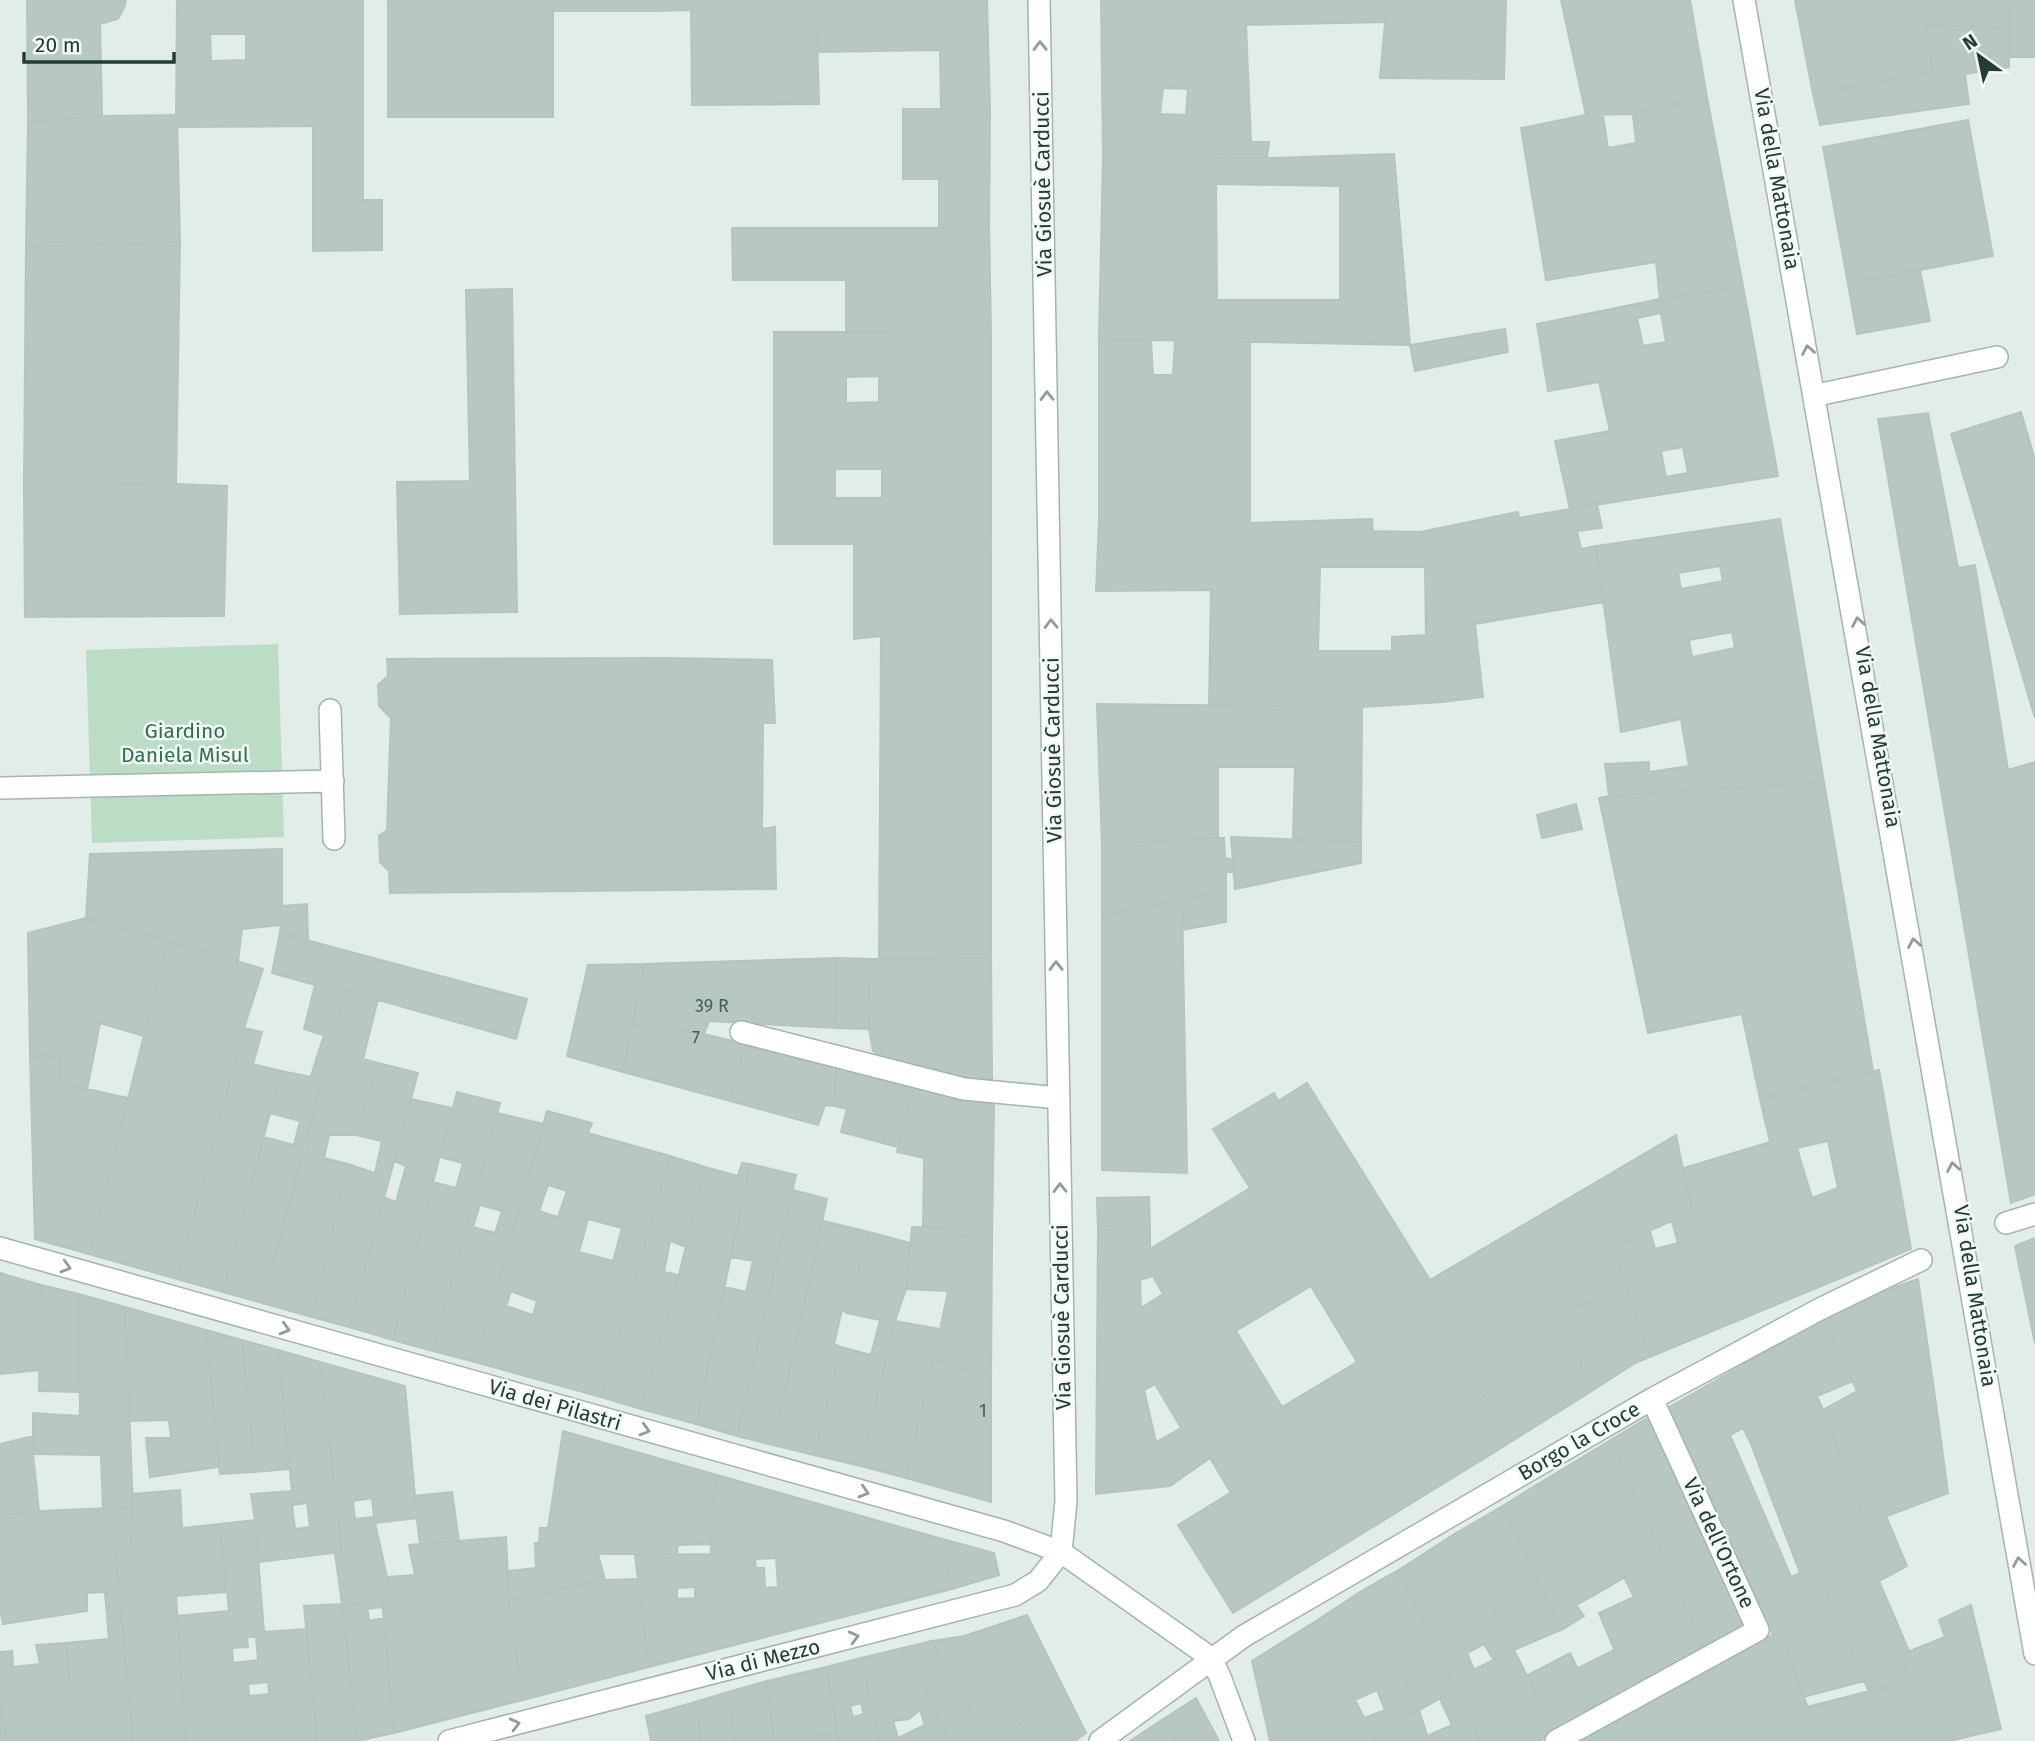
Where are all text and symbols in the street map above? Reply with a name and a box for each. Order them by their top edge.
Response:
scale bar [24,21,175,65]
north arrow [1944,21,2014,91]
text: N [1958,29,1982,55]
text: 20 m [35,32,81,58]
one-way arrow [1033,40,1048,51]
street label: Via della Mattonaia [1748,86,1806,272]
street label: Via Giosuè Carducci [1028,91,1058,277]
one-way arrow [1802,344,1817,356]
one-way arrow [1039,390,1054,401]
one-way arrow [1851,616,1866,628]
one-way arrow [1043,618,1058,629]
street label: Via della Mattonaia [1849,644,1907,830]
street label: Via Giosuè Carducci [1038,657,1068,843]
park label: Giardino Daniela Misul [121,718,249,768]
one-way arrow [1907,937,1922,949]
one-way arrow [1049,960,1064,971]
house number: 39 R [695,995,729,1017]
house number: 7 [692,1027,700,1049]
one-way arrow [1946,1161,1961,1173]
one-way arrow [1052,1182,1068,1193]
street label: Via della Mattonaia [1948,1203,2002,1389]
street label: Via Giosuè Carducci [1047,1224,1077,1410]
one-way arrow [59,1259,71,1273]
one-way arrow [278,1320,290,1335]
street label: Via dei Pilastri [486,1374,624,1436]
street label: Borgo la Croce [1513,1396,1645,1486]
house number: 1 [979,1400,987,1422]
one-way arrow [639,1422,651,1437]
street label: Via dell'Ortone [1677,1474,1761,1612]
one-way arrow [858,1484,870,1498]
one-way arrow [2012,1556,2027,1568]
one-way arrow [848,1631,860,1645]
street label: Via di Mezzo [703,1633,823,1687]
one-way arrow [509,1718,521,1732]

